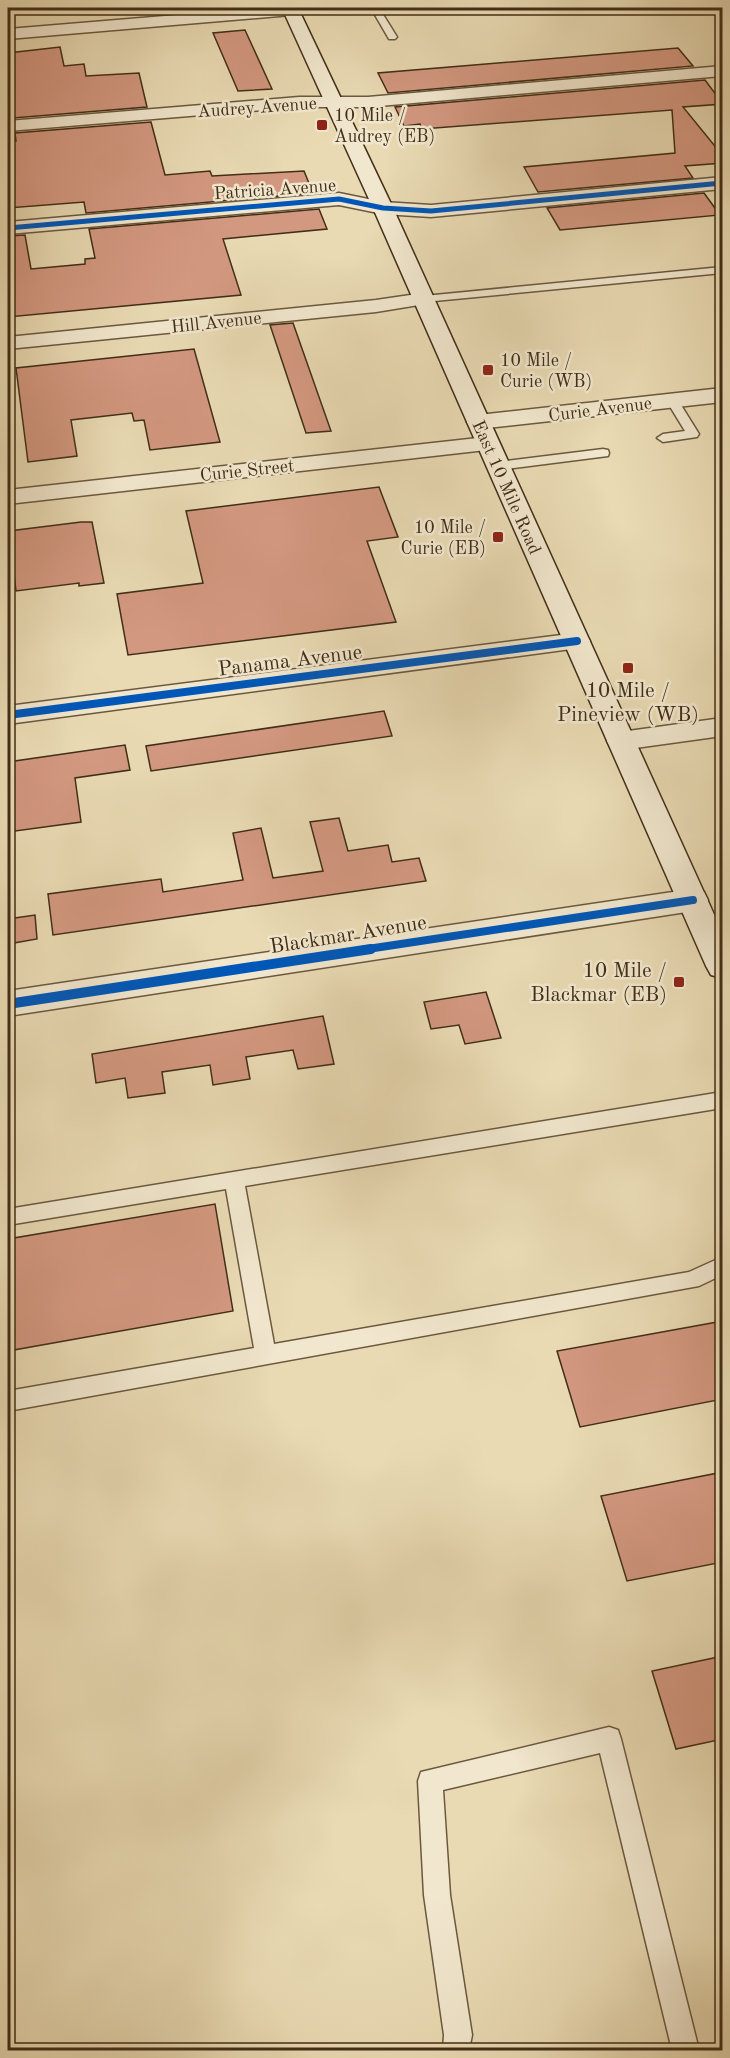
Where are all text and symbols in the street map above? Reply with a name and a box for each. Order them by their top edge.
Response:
street label: Audrey Avenue [197,95,318,121]
place label: 10 Mile / Audrey (EB) [334,107,435,146]
marker: 10 Mile / Audrey (EB) [315,118,329,132]
street label: Patricia Avenue [213,177,337,203]
street label: Hill Avenue [170,309,262,337]
place label: 10 Mile / Curie (WB) [500,352,592,391]
marker: 10 Mile / Curie (WB) [481,363,495,377]
street label: Curie Avenue [547,395,653,425]
street label: East 10 Mile Road [468,418,544,557]
street label: Curie Street [199,457,295,485]
place label: 10 Mile / Curie (EB) [401,519,486,558]
marker: 10 Mile / Curie (EB) [491,530,505,544]
street label: Panama Avenue [217,642,363,681]
marker: 10 Mile / Pineview (WB) [621,661,635,675]
place label: 10 Mile / Pineview (WB) [557,681,699,726]
street label: Blackmar Avenue [268,913,428,958]
place label: 10 Mile / Blackmar (EB) [530,961,667,1006]
marker: 10 Mile / Blackmar (EB) [672,975,686,989]

